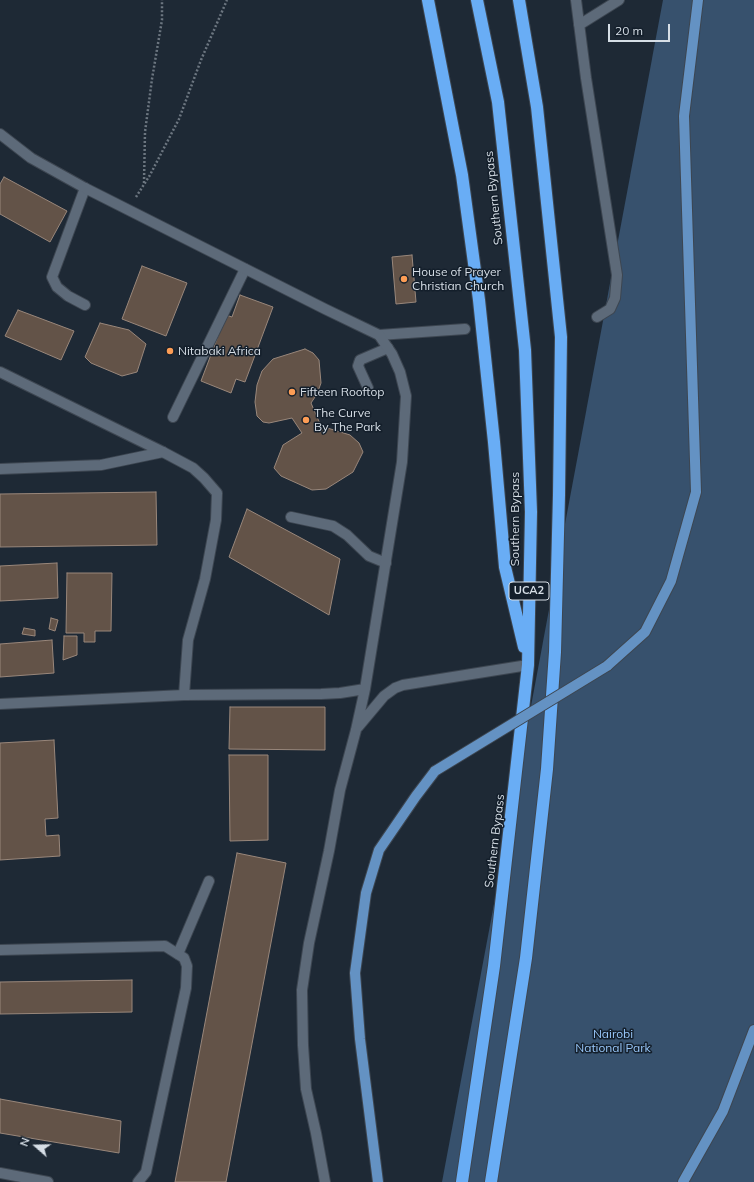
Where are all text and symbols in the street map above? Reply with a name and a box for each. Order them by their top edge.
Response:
scale bar [610,16,672,42]
text: 20 m [615,23,643,38]
street label: Southern Bypass [482,150,506,246]
place label: House of Prayer Christian Church [412,265,504,293]
marker: House of Prayer Christian Church [399,274,409,284]
place label: Nitabaki Africa [178,344,261,358]
marker: Nitabaki Africa [165,346,175,356]
place label: Fifteen Rooftop [300,385,385,399]
marker: Fifteen Rooftop [287,387,297,397]
place label: The Curve By The Park [314,406,381,434]
marker: The Curve By The Park [301,415,311,425]
street label: Southern Bypass [508,472,522,566]
road number: UCA2 [509,582,549,600]
street label: Southern Bypass [482,793,508,889]
park label: Nairobi National Park [575,1027,651,1055]
north arrow [16,1126,56,1166]
text: N [17,1136,33,1148]

